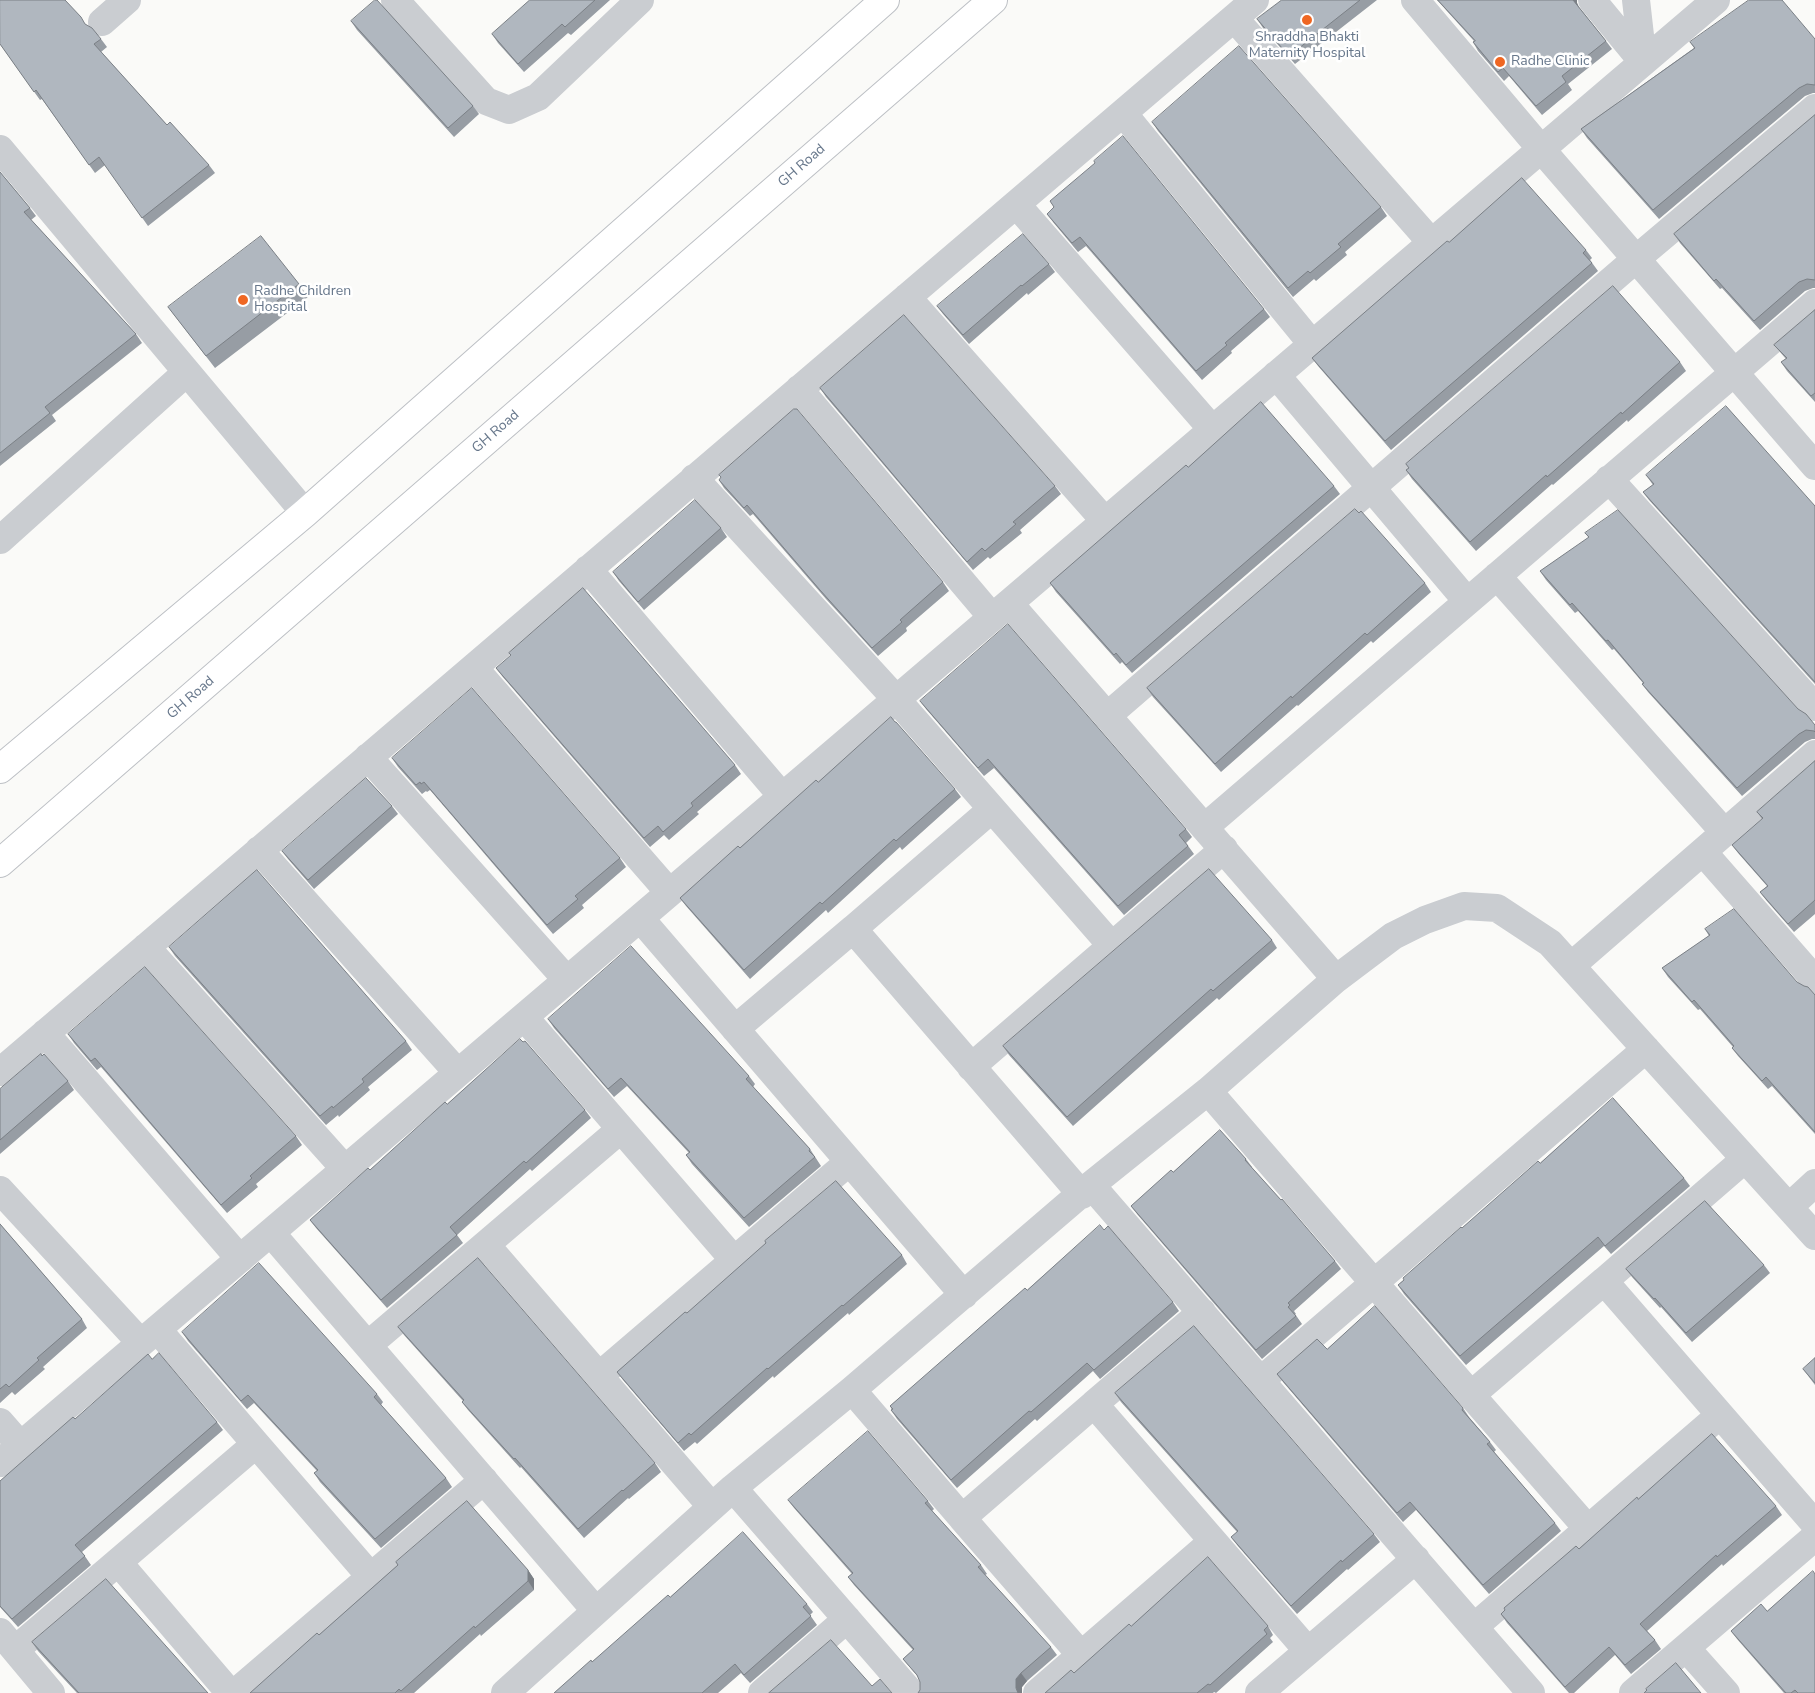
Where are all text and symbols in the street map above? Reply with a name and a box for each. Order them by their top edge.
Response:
marker: Shraddha Bhakti Maternity Hospital [1300,13,1314,27]
place label: Shraddha Bhakti Maternity Hospital [1249,30,1365,62]
place label: Radhe Clinic [1511,54,1589,70]
marker: Radhe Clinic [1493,55,1507,69]
street label: GH Road [775,141,829,191]
place label: Radhe Children Hospital [254,284,351,316]
marker: Radhe Children Hospital [236,293,250,307]
street label: GH Road [469,407,523,457]
street label: GH Road [164,673,218,723]

